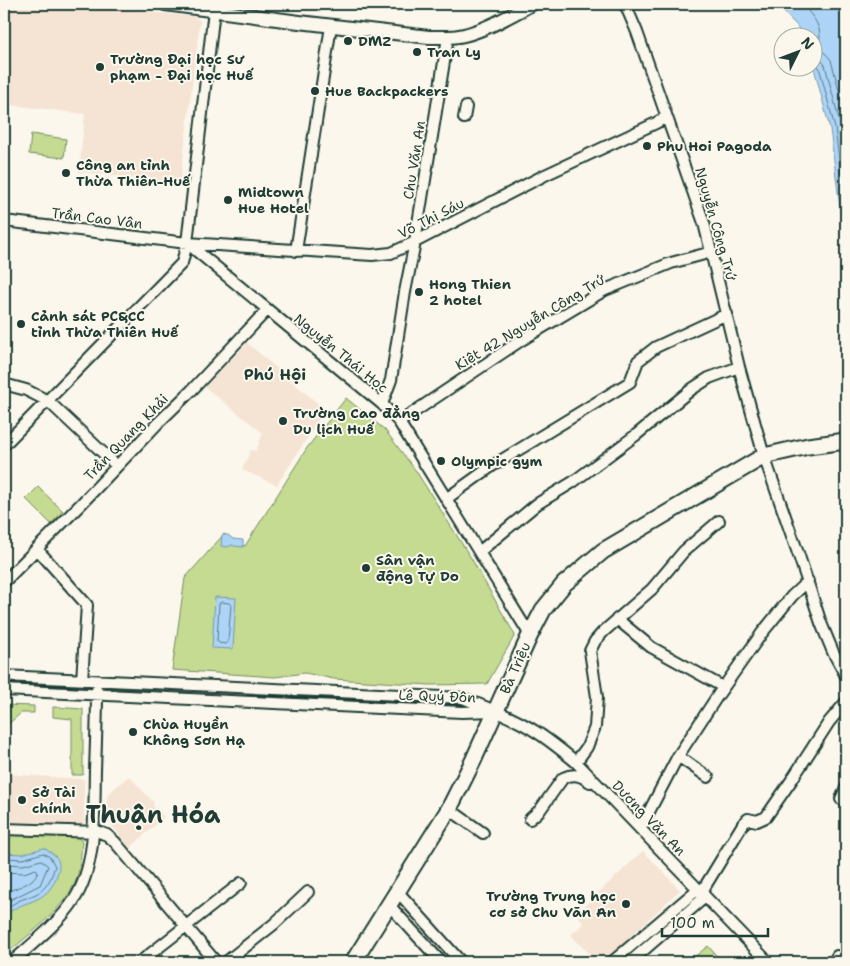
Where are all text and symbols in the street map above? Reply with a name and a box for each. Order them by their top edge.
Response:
north arrow [772,28,822,78]
place label: DMZ [358,32,391,50]
text: N [797,33,818,53]
marker: DMZ [342,35,354,47]
place label: Tran Ly [427,43,481,61]
marker: Tran Ly [411,46,423,58]
place label: Trường Đại học Sư phạm - Đại học Huế [110,50,254,84]
marker: Trường Đại học Sư phạm - Đại học Huế [94,61,106,73]
place label: Hue Backpackers [325,82,448,100]
marker: Hue Backpackers [309,85,321,97]
street label: Chu Văn An [399,119,429,201]
place label: Phu Hoi Pagoda [657,137,772,155]
marker: Phu Hoi Pagoda [641,140,653,152]
place label: Công an tỉnh Thừa Thiên-Huế [76,156,191,190]
street label: Nguyễn Công Trứ [691,165,741,283]
marker: Công an tỉnh Thừa Thiên-Huế [60,167,72,179]
place label: Midtown Hue Hotel [238,183,309,217]
marker: Midtown Hue Hotel [222,194,234,206]
street label: Võ Thị Sáu [395,194,467,242]
street label: Trần Cao Vân [50,203,144,233]
street label: Kiệt 42 Nguyễn Công Trứ [452,270,608,374]
place label: Hong Thien 2 hotel [429,275,511,309]
marker: Hong Thien 2 hotel [413,286,425,298]
place label: Cảnh sát PC&CC tỉnh Thừa Thiên Huế [31,307,179,341]
street label: Nguyễn Thái Học [290,310,392,396]
marker: Cảnh sát PC&CC tỉnh Thừa Thiên Huế [15,318,27,330]
district label: Phú Hội [244,364,306,385]
street label: Trần Quang Khải [80,390,172,484]
place label: Trường Cao đẳng Du lịch Huế [293,404,420,438]
marker: Trường Cao đẳng Du lịch Huế [277,415,289,427]
place label: Olympic gym [451,452,542,470]
marker: Olympic gym [435,455,447,467]
place label: Sân vận động Tự Do [376,551,459,585]
marker: Sân vận động Tự Do [360,562,372,574]
street label: Bà Triệu [496,639,534,697]
street label: Lê Quý Đôn [398,686,476,706]
place label: Chùa Huyền Không Sơn Hạ [143,715,245,749]
marker: Chùa Huyền Không Sơn Hạ [127,726,139,738]
street label: Dương Văn An [608,776,690,860]
place label: Sở Tài chính [32,783,76,817]
marker: Sở Tài chính [16,794,28,806]
district label: Thuận Hóa [86,799,221,831]
place label: Trường Trung học cơ sở Chu Văn An [486,887,616,921]
marker: Trường Trung học cơ sở Chu Văn An [620,898,632,910]
scale bar [662,906,769,938]
text: 100 m [670,913,715,933]

